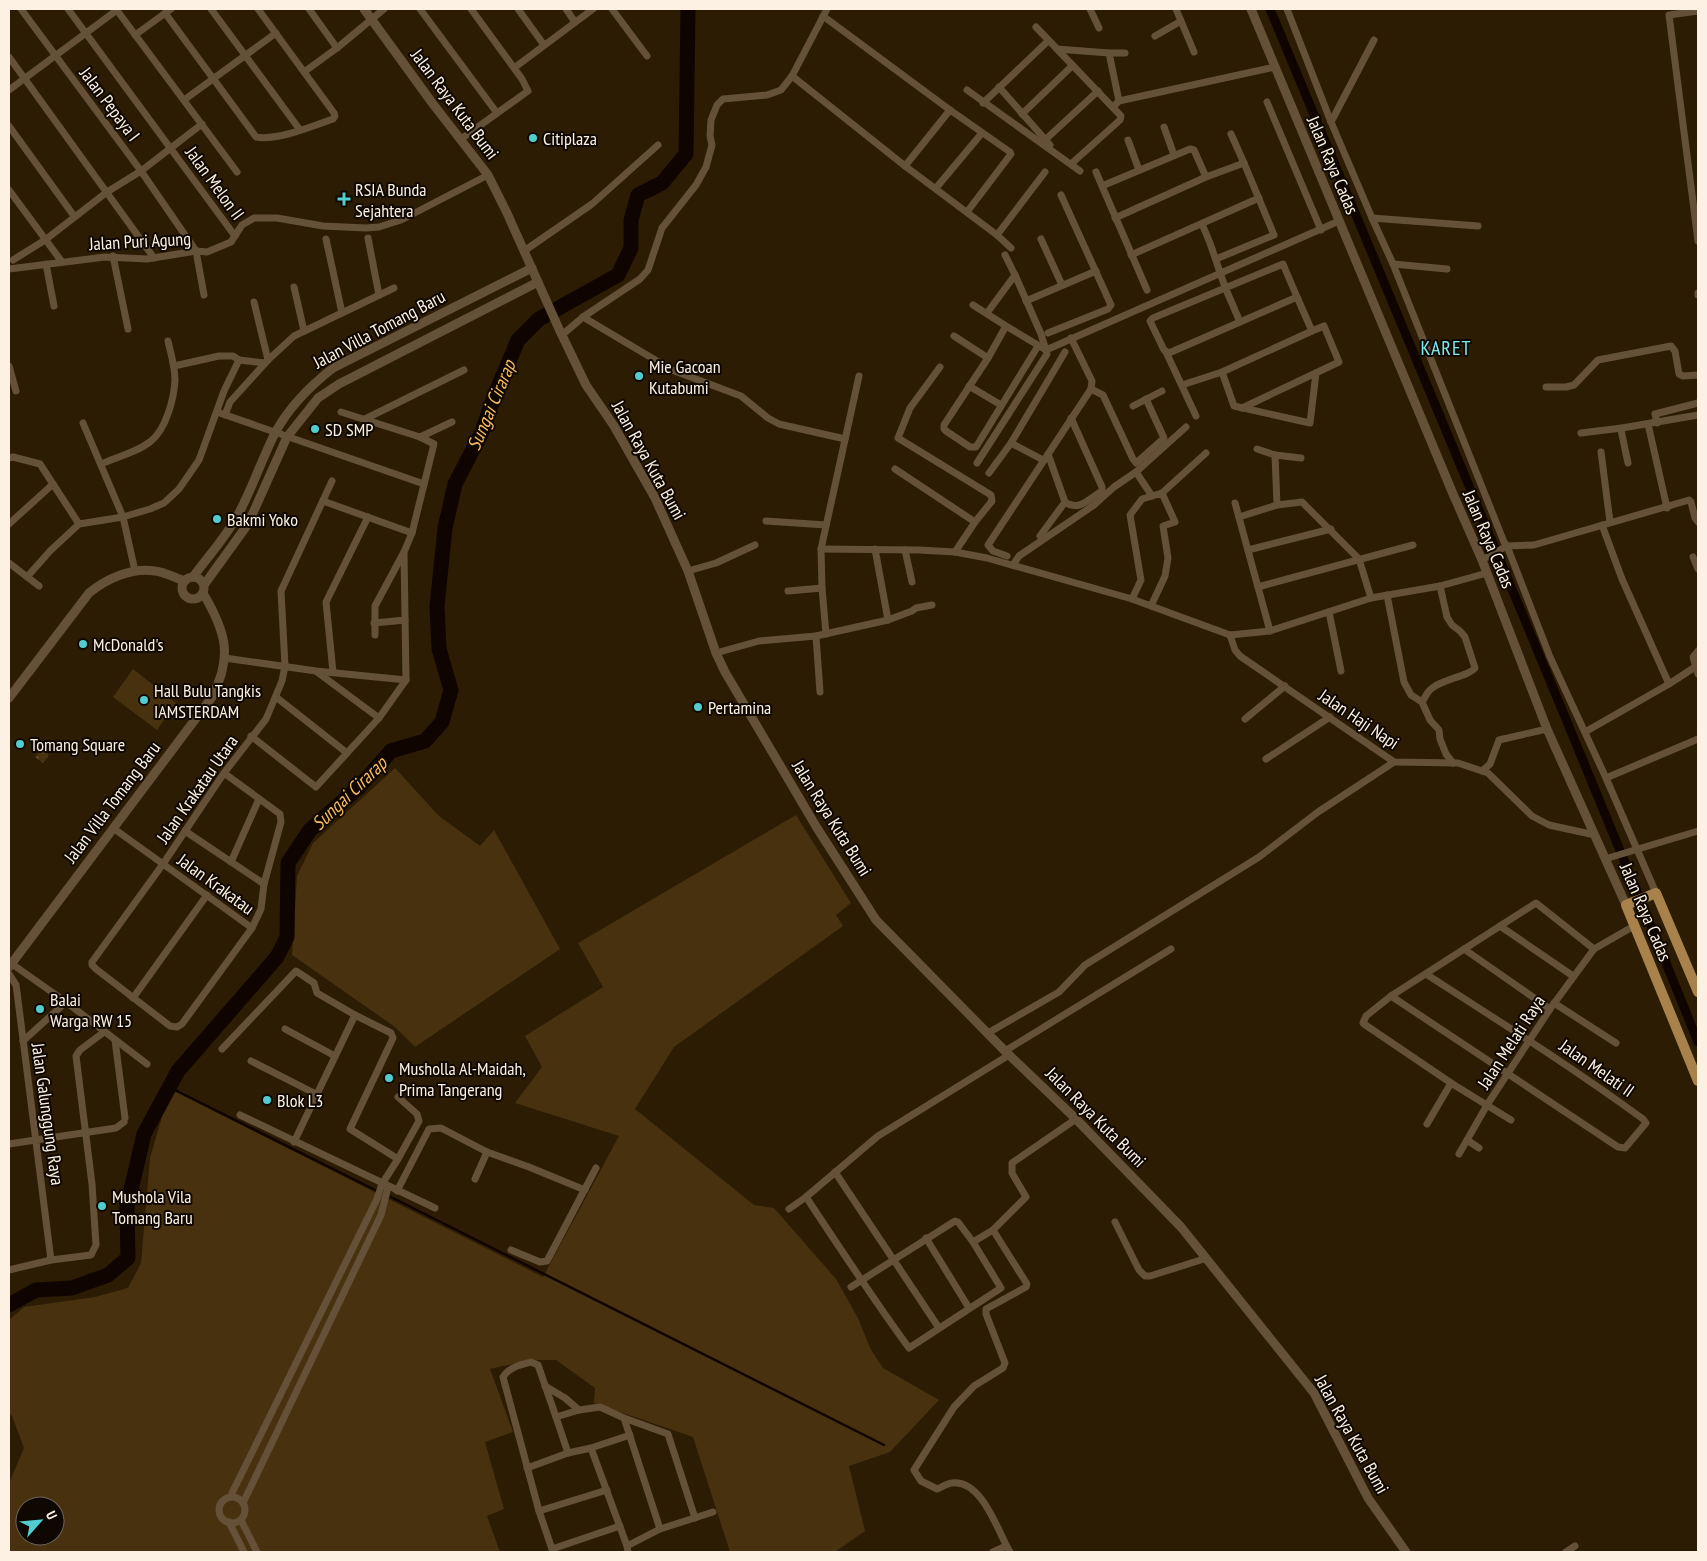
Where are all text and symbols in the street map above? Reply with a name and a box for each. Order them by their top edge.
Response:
street label: Jalan Raya Kuta Bumi [405,43,504,164]
street label: Jalan Pepaya I [74,62,145,146]
street label: Jalan Raya Cadas [1302,111,1364,218]
place label: Citiplaza [543,127,597,150]
marker: Citiplaza [527,132,539,144]
street label: Jalan Melon II [180,141,249,224]
place label: RSIA Bunda Sejahtera [355,178,426,222]
marker: RSIA Bunda Sejahtera [337,192,351,206]
street label: Jalan Puri Agung [88,227,191,255]
street label: Jalan Villa Tomang Baru [308,285,449,374]
district label: KARET [1421,335,1471,361]
water label: Sungai Cirarap [461,355,521,454]
place label: Mie Gacoan Kutabumi [649,355,721,399]
marker: Mie Gacoan Kutabumi [633,370,645,382]
street label: Jalan Raya Kuta Bumi [606,396,691,524]
place label: SD SMP [325,418,373,441]
marker: SD SMP [309,423,321,435]
street label: Jalan Raya Cadas [1458,485,1520,592]
place label: Bakmi Yoko [227,508,298,531]
marker: Bakmi Yoko [211,513,223,525]
place label: McDonald's [93,633,164,656]
marker: McDonald's [77,638,89,650]
place label: Hall Bulu Tangkis IAMSTERDAM [154,679,261,723]
street label: Jalan Haji Napi [1314,683,1403,754]
marker: Hall Bulu Tangkis IAMSTERDAM [138,694,150,706]
place label: Pertamina [708,696,771,719]
marker: Pertamina [692,701,704,713]
street label: Jalan Krakatau Utara [151,730,243,848]
place label: Tomang Square [30,733,125,756]
street label: Jalan Villa Tomang Baru [58,737,165,868]
marker: Tomang Square [14,738,26,750]
water label: Sungai Cirarap [306,750,393,835]
street label: Jalan Raya Kuta Bumi [787,755,877,880]
street label: Jalan Krakatau [172,848,259,920]
street label: Jalan Raya Cadas [1615,858,1677,965]
place label: Balai Warga RW 15 [50,988,132,1032]
street label: Jalan Melati Raya [1472,991,1550,1094]
marker: Balai Warga RW 15 [34,1003,46,1015]
street label: Jalan Melati II [1554,1033,1639,1102]
street label: Jalan Galunggung Raya [27,1040,69,1187]
place label: Musholla Al-Maidah, Prima Tangerang [399,1057,526,1101]
street label: Jalan Raya Kuta Bumi [1040,1061,1151,1172]
marker: Musholla Al-Maidah, Prima Tangerang [383,1072,395,1084]
place label: Blok L3 [277,1089,323,1112]
marker: Blok L3 [261,1094,273,1106]
place label: Mushola Vila Tomang Baru [112,1185,193,1229]
marker: Mushola Vila Tomang Baru [96,1200,108,1212]
street label: Jalan Raya Kuta Bumi [1309,1370,1394,1498]
north arrow [15,1496,65,1546]
text: U [42,1508,61,1522]

